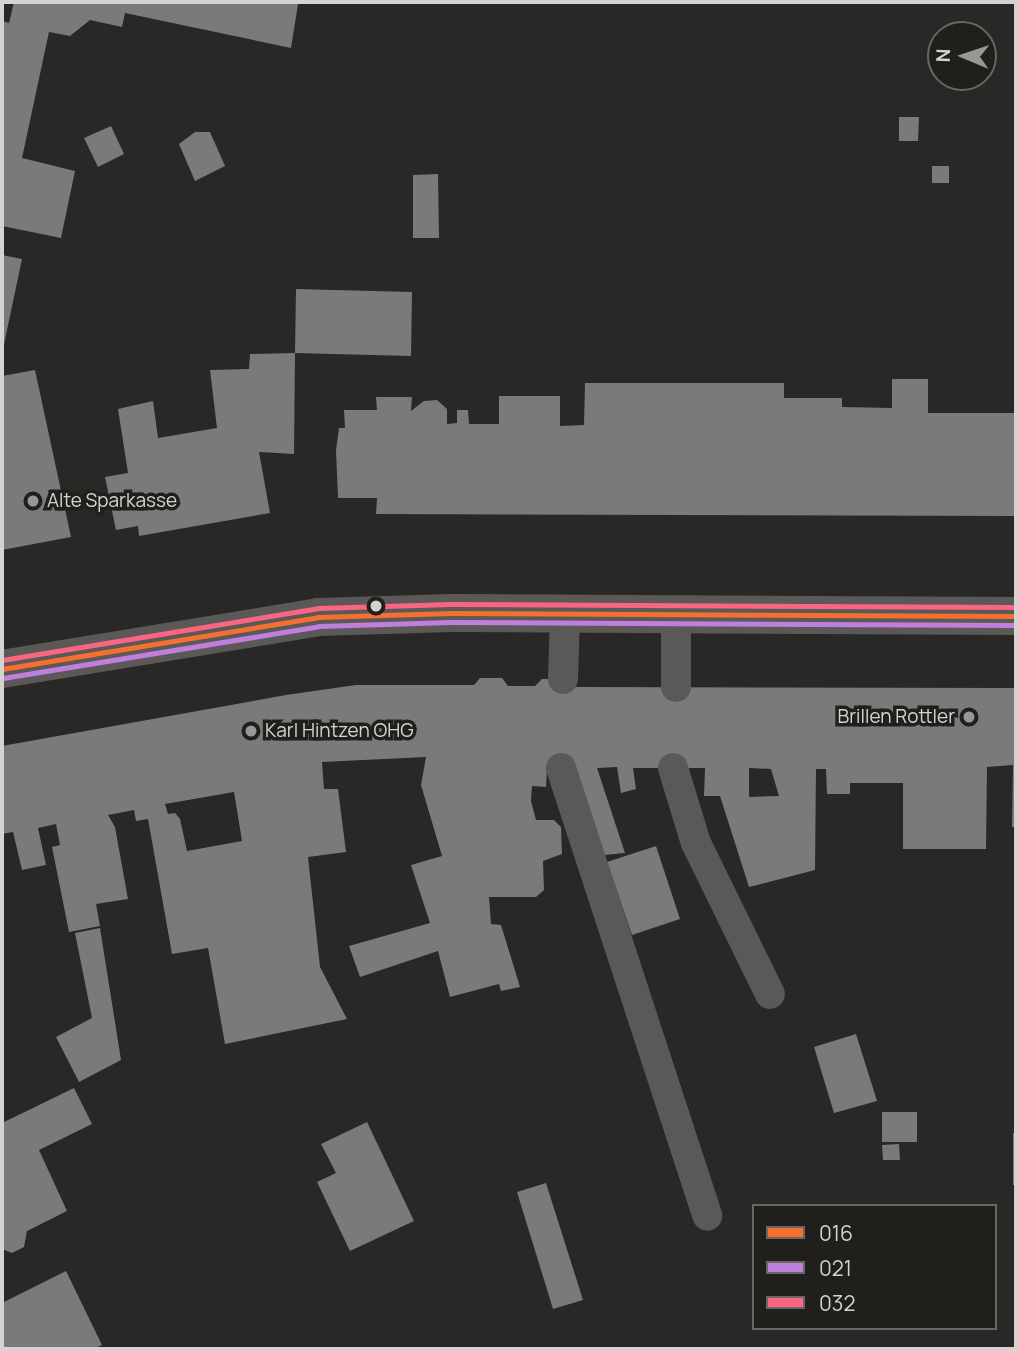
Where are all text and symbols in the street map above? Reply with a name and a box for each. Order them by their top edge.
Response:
north arrow [927,21,997,91]
text: N [930,48,956,63]
place label: Alte Sparkasse [47,490,177,512]
marker: Alte Sparkasse [25,493,41,509]
unlabelled marker [369,599,383,613]
place label: Brillen Rottler [838,706,955,728]
marker: Brillen Rottler [961,709,977,725]
place label: Karl Hintzen OHG [265,720,414,742]
marker: Karl Hintzen OHG [243,723,259,739]
legend [752,1204,997,1330]
text: 016 [819,1219,853,1247]
text: 021 [819,1254,852,1282]
text: 032 [819,1289,855,1317]

